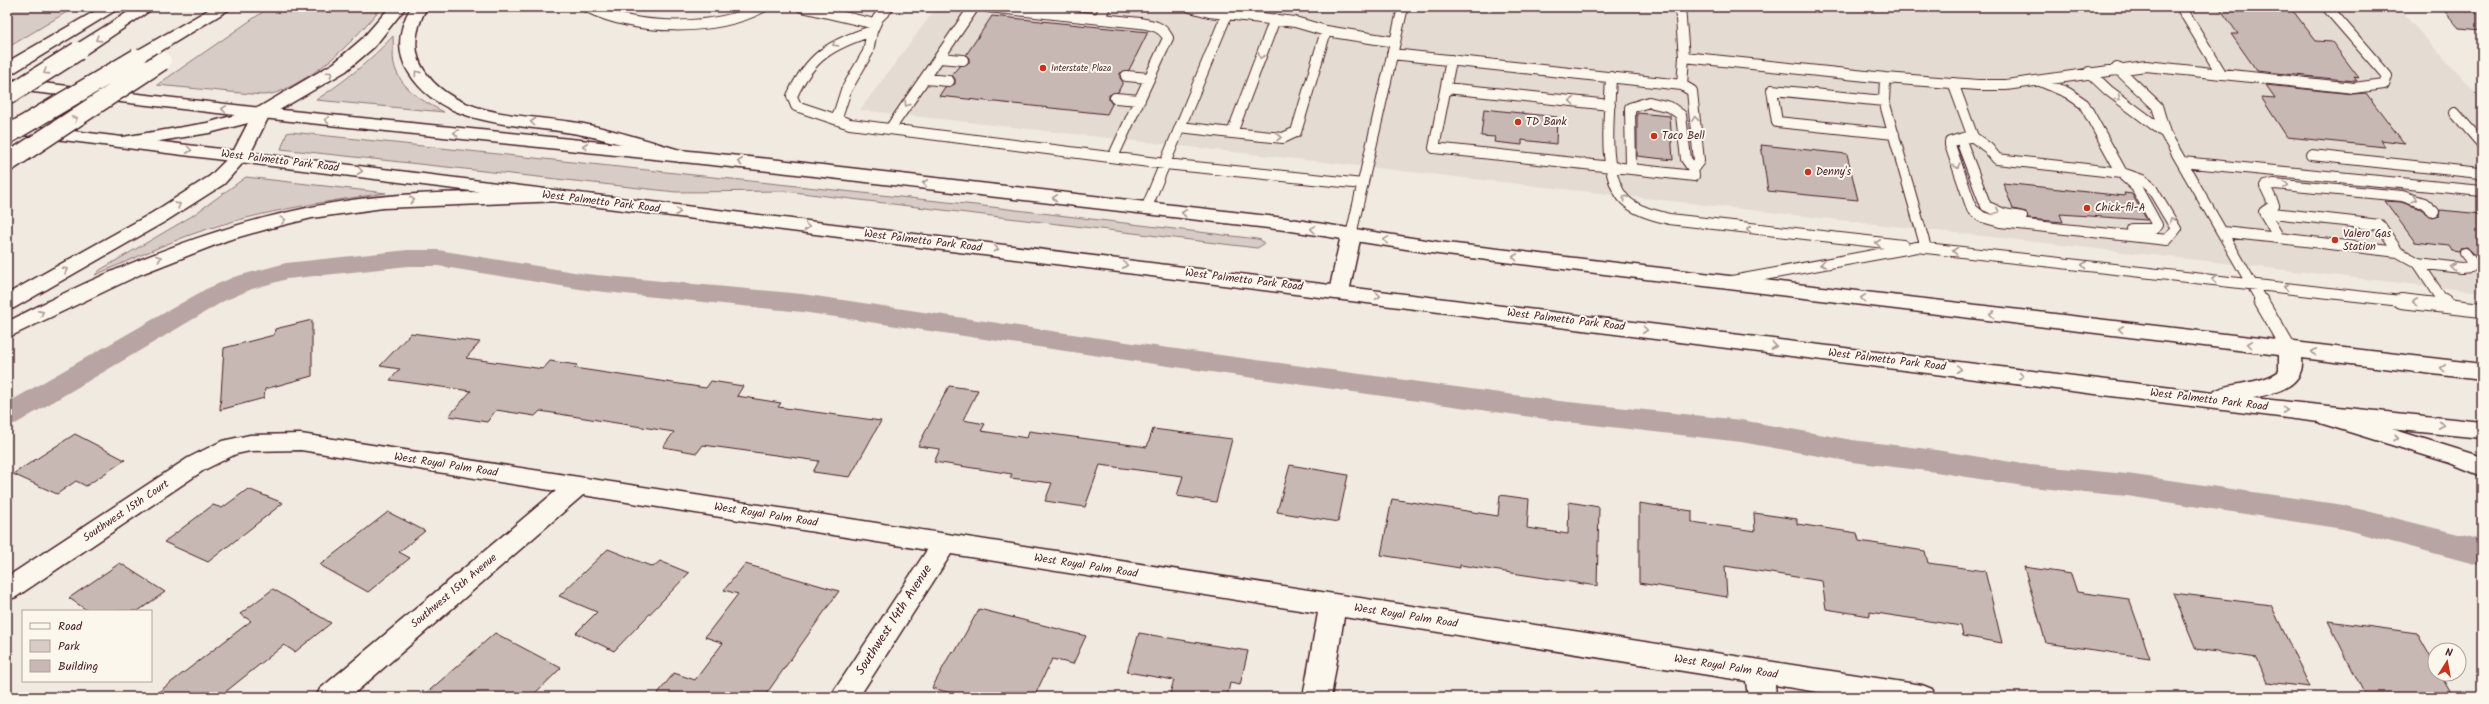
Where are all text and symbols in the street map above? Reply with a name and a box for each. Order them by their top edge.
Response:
one-way arrow [95,34,102,41]
one-way arrow [832,39,839,47]
one-way arrow [1257,52,1266,59]
place label: Interstate Plaza [1051,61,1111,76]
marker: Interstate Plaza [1038,63,1048,73]
one-way arrow [43,67,50,74]
one-way arrow [326,71,333,79]
one-way arrow [415,71,422,78]
one-way arrow [2114,94,2121,101]
one-way arrow [1569,97,1575,106]
one-way arrow [904,100,912,107]
one-way arrow [221,105,227,114]
place label: TD Bank [1526,113,1567,131]
one-way arrow [71,116,78,123]
one-way arrow [324,116,330,125]
one-way arrow [1691,116,1700,122]
marker: TD Bank [1513,117,1523,127]
one-way arrow [530,118,536,127]
place label: Taco Bell [1662,127,1705,145]
one-way arrow [453,129,459,138]
marker: Taco Bell [1649,131,1659,141]
one-way arrow [1276,133,1282,141]
one-way arrow [582,142,588,151]
one-way arrow [186,145,192,154]
street label: West Palmetto Park Road [220,145,341,177]
one-way arrow [737,158,743,167]
one-way arrow [1952,162,1960,169]
place label: Denny's [1816,163,1852,181]
one-way arrow [357,166,363,175]
marker: Denny's [1803,167,1813,177]
one-way arrow [922,179,929,188]
one-way arrow [2283,181,2289,190]
street label: West Palmetto Park Road [541,186,662,218]
one-way arrow [1052,194,1058,203]
one-way arrow [2411,194,2418,203]
one-way arrow [1622,195,1630,203]
one-way arrow [409,196,415,205]
place label: Chick-fil-A [2095,199,2146,217]
one-way arrow [174,202,181,210]
marker: Chick-fil-A [2082,203,2092,213]
one-way arrow [675,207,681,216]
one-way arrow [1994,207,2001,215]
one-way arrow [1181,209,1187,218]
one-way arrow [280,216,286,224]
one-way arrow [2169,217,2176,224]
one-way arrow [804,222,810,231]
street label: West Palmetto Park Road [863,225,984,257]
one-way arrow [1310,225,1316,233]
one-way arrow [1745,225,1752,234]
place label: Valero Gas Station [2343,225,2392,256]
marker: Valero Gas Station [2330,235,2340,245]
one-way arrow [1383,236,1389,245]
one-way arrow [1875,238,1881,247]
one-way arrow [993,245,999,254]
one-way arrow [1952,247,1958,256]
one-way arrow [1512,253,1518,262]
one-way arrow [156,255,163,263]
one-way arrow [1820,259,1826,268]
one-way arrow [1122,260,1128,269]
one-way arrow [2081,261,2087,270]
one-way arrow [2450,263,2456,272]
street label: West Palmetto Park Road [1184,264,1305,296]
one-way arrow [61,268,69,275]
one-way arrow [2211,274,2217,283]
one-way arrow [2283,283,2289,292]
one-way arrow [1374,292,1381,301]
one-way arrow [1860,294,1866,303]
one-way arrow [2412,298,2418,307]
street label: West Palmetto Park Road [1506,304,1627,336]
one-way arrow [37,310,45,318]
one-way arrow [1989,310,1995,319]
one-way arrow [1642,325,1649,334]
one-way arrow [2118,325,2124,334]
one-way arrow [2247,340,2253,349]
one-way arrow [1771,341,1778,350]
street label: West Palmetto Park Road [1827,344,1948,376]
one-way arrow [2311,348,2317,357]
one-way arrow [2440,363,2446,372]
one-way arrow [1956,364,1962,373]
one-way arrow [2018,371,2024,380]
street label: West Palmetto Park Road [2149,384,2270,416]
one-way arrow [2282,405,2288,414]
one-way arrow [2438,420,2444,429]
one-way arrow [2392,433,2399,442]
street label: West Royal Palm Road [393,448,500,482]
street label: Southwest 15th Court [79,475,173,547]
street label: West Royal Palm Road [713,498,820,532]
street label: Southwest 15th Avenue [407,549,501,633]
street label: West Royal Palm Road [1033,549,1140,583]
street label: Southwest 14th Avenue [850,560,938,679]
street label: West Royal Palm Road [1353,599,1460,633]
legend [22,610,152,682]
text: Road [58,617,83,636]
text: Park [58,637,80,656]
north arrow [2427,642,2467,682]
text: N [2444,644,2454,663]
street label: West Royal Palm Road [1673,650,1780,684]
text: Building [58,657,98,676]

